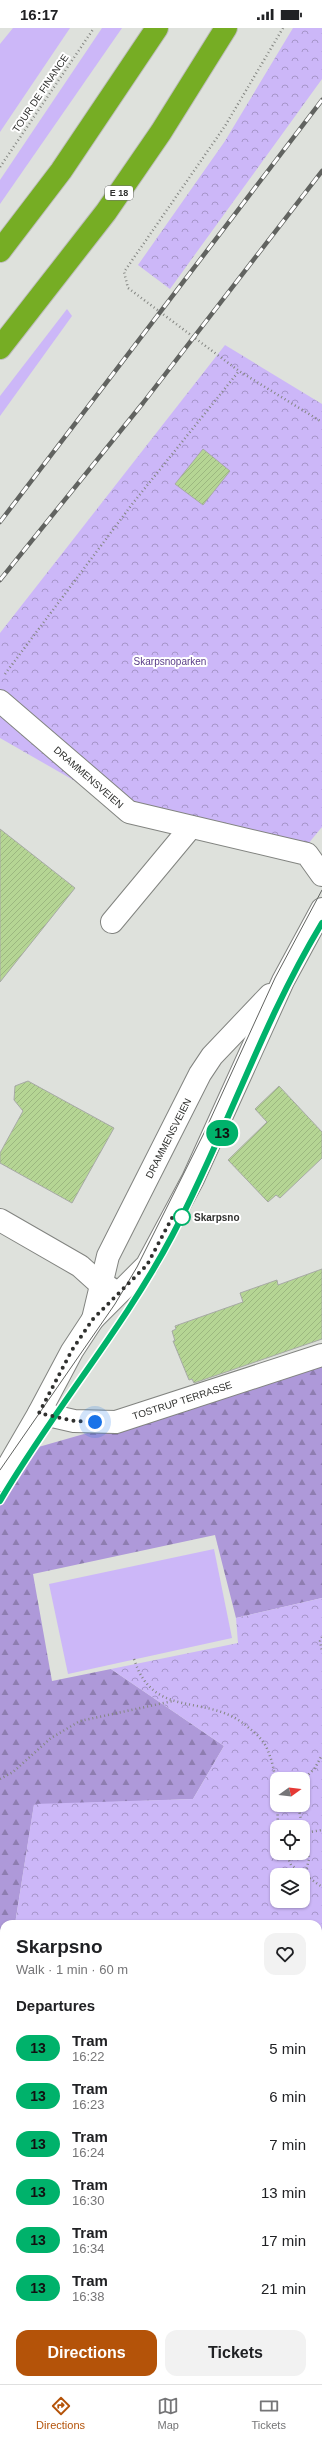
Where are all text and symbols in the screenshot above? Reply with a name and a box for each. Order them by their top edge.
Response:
text: 16:17 [20,6,58,23]
street label: TOUR DE FINANCE [10,52,71,134]
road number: E 18 [105,186,133,200]
park label: Skarpsnoparken [134,656,206,667]
street label: DRAMMENSVEIEN [52,744,126,811]
street label: DRAMMENSVEIEN [143,1096,193,1180]
line badge: 13 [204,1120,240,1146]
text: 13 [214,1125,230,1141]
marker: Skarpsno [173,1208,191,1226]
place label: Skarpsno [194,1212,240,1223]
street label: TOSTRUP TERRASSE [131,1379,234,1422]
your location [85,1412,105,1432]
north arrow [270,1772,310,1812]
map controls [270,1772,310,1908]
button: locate [270,1820,310,1860]
button: layers [270,1868,310,1908]
button: heart [264,1933,306,1975]
text: Skarpsno [16,1936,103,1957]
text: Walk · 1 min · 60 m [16,1962,128,1977]
text: Departures [16,1997,95,2014]
text: Tram [72,2032,108,2049]
text: 13 [30,2040,46,2056]
text: 5 min [269,2040,306,2057]
text: 16:22 [72,2049,105,2064]
text: Tram [72,2080,108,2097]
text: 13 [30,2088,46,2104]
text: 6 min [269,2088,306,2105]
text: 16:23 [72,2097,105,2112]
text: Tram [72,2128,108,2145]
text: 13 [30,2136,46,2152]
text: 7 min [269,2136,306,2153]
text: 16:24 [72,2145,105,2160]
text: Tram [72,2176,108,2193]
text: 13 [30,2184,46,2200]
text: 13 min [261,2184,306,2201]
text: 16:30 [72,2193,105,2208]
text: Tram [72,2224,108,2241]
text: 13 [30,2232,46,2248]
text: 17 min [261,2232,306,2249]
text: 16:34 [72,2241,105,2256]
text: Tram [72,2272,108,2289]
text: 13 [30,2280,46,2296]
text: 21 min [261,2280,306,2297]
text: 16:38 [72,2289,105,2304]
button: Directions [16,2330,157,2376]
button: Tickets [165,2330,306,2376]
tab: Directions [36,2395,85,2431]
tab: Map [157,2395,179,2431]
tab: Tickets [251,2395,286,2431]

